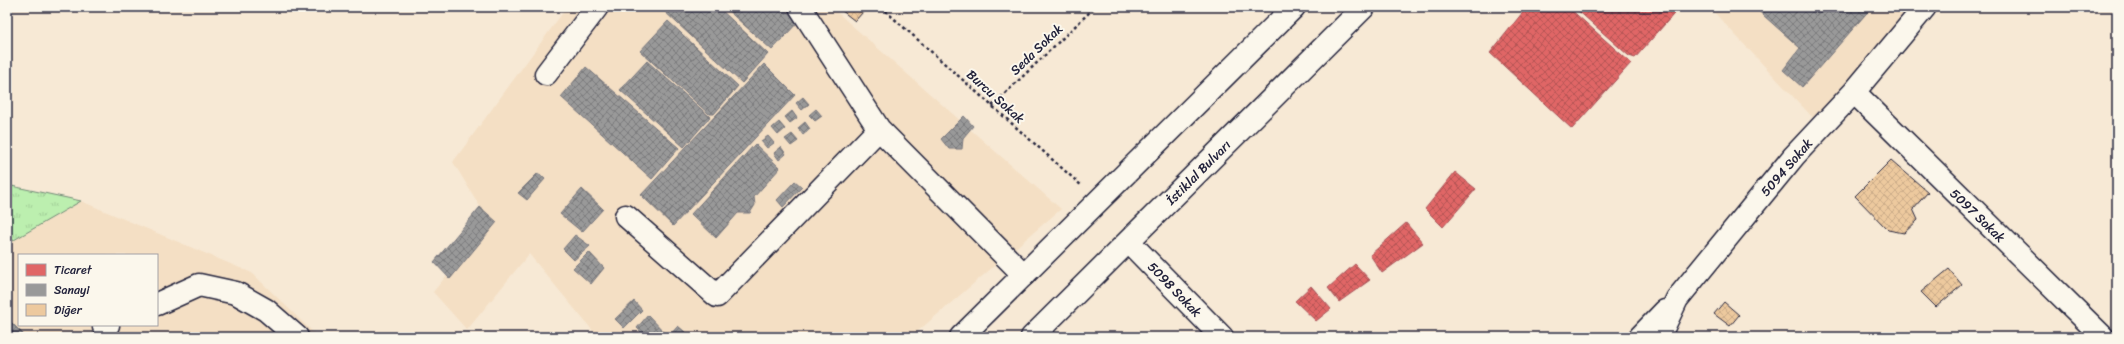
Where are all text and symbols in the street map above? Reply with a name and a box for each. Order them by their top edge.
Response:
street label: Seda Sokak [1004,18,1068,81]
street label: Burcu Sokak [961,64,1030,129]
street label: 5094 Sokak [1754,133,1818,202]
street label: İstiklal Bulvarı [1159,134,1237,211]
street label: 5097 Sokak [1944,183,2011,248]
legend [18,254,158,326]
street label: 5098 Sokak [1142,256,1207,323]
text: Ticaret [54,259,93,281]
text: Sanayi [54,279,90,301]
text: Diğer [54,299,83,321]

